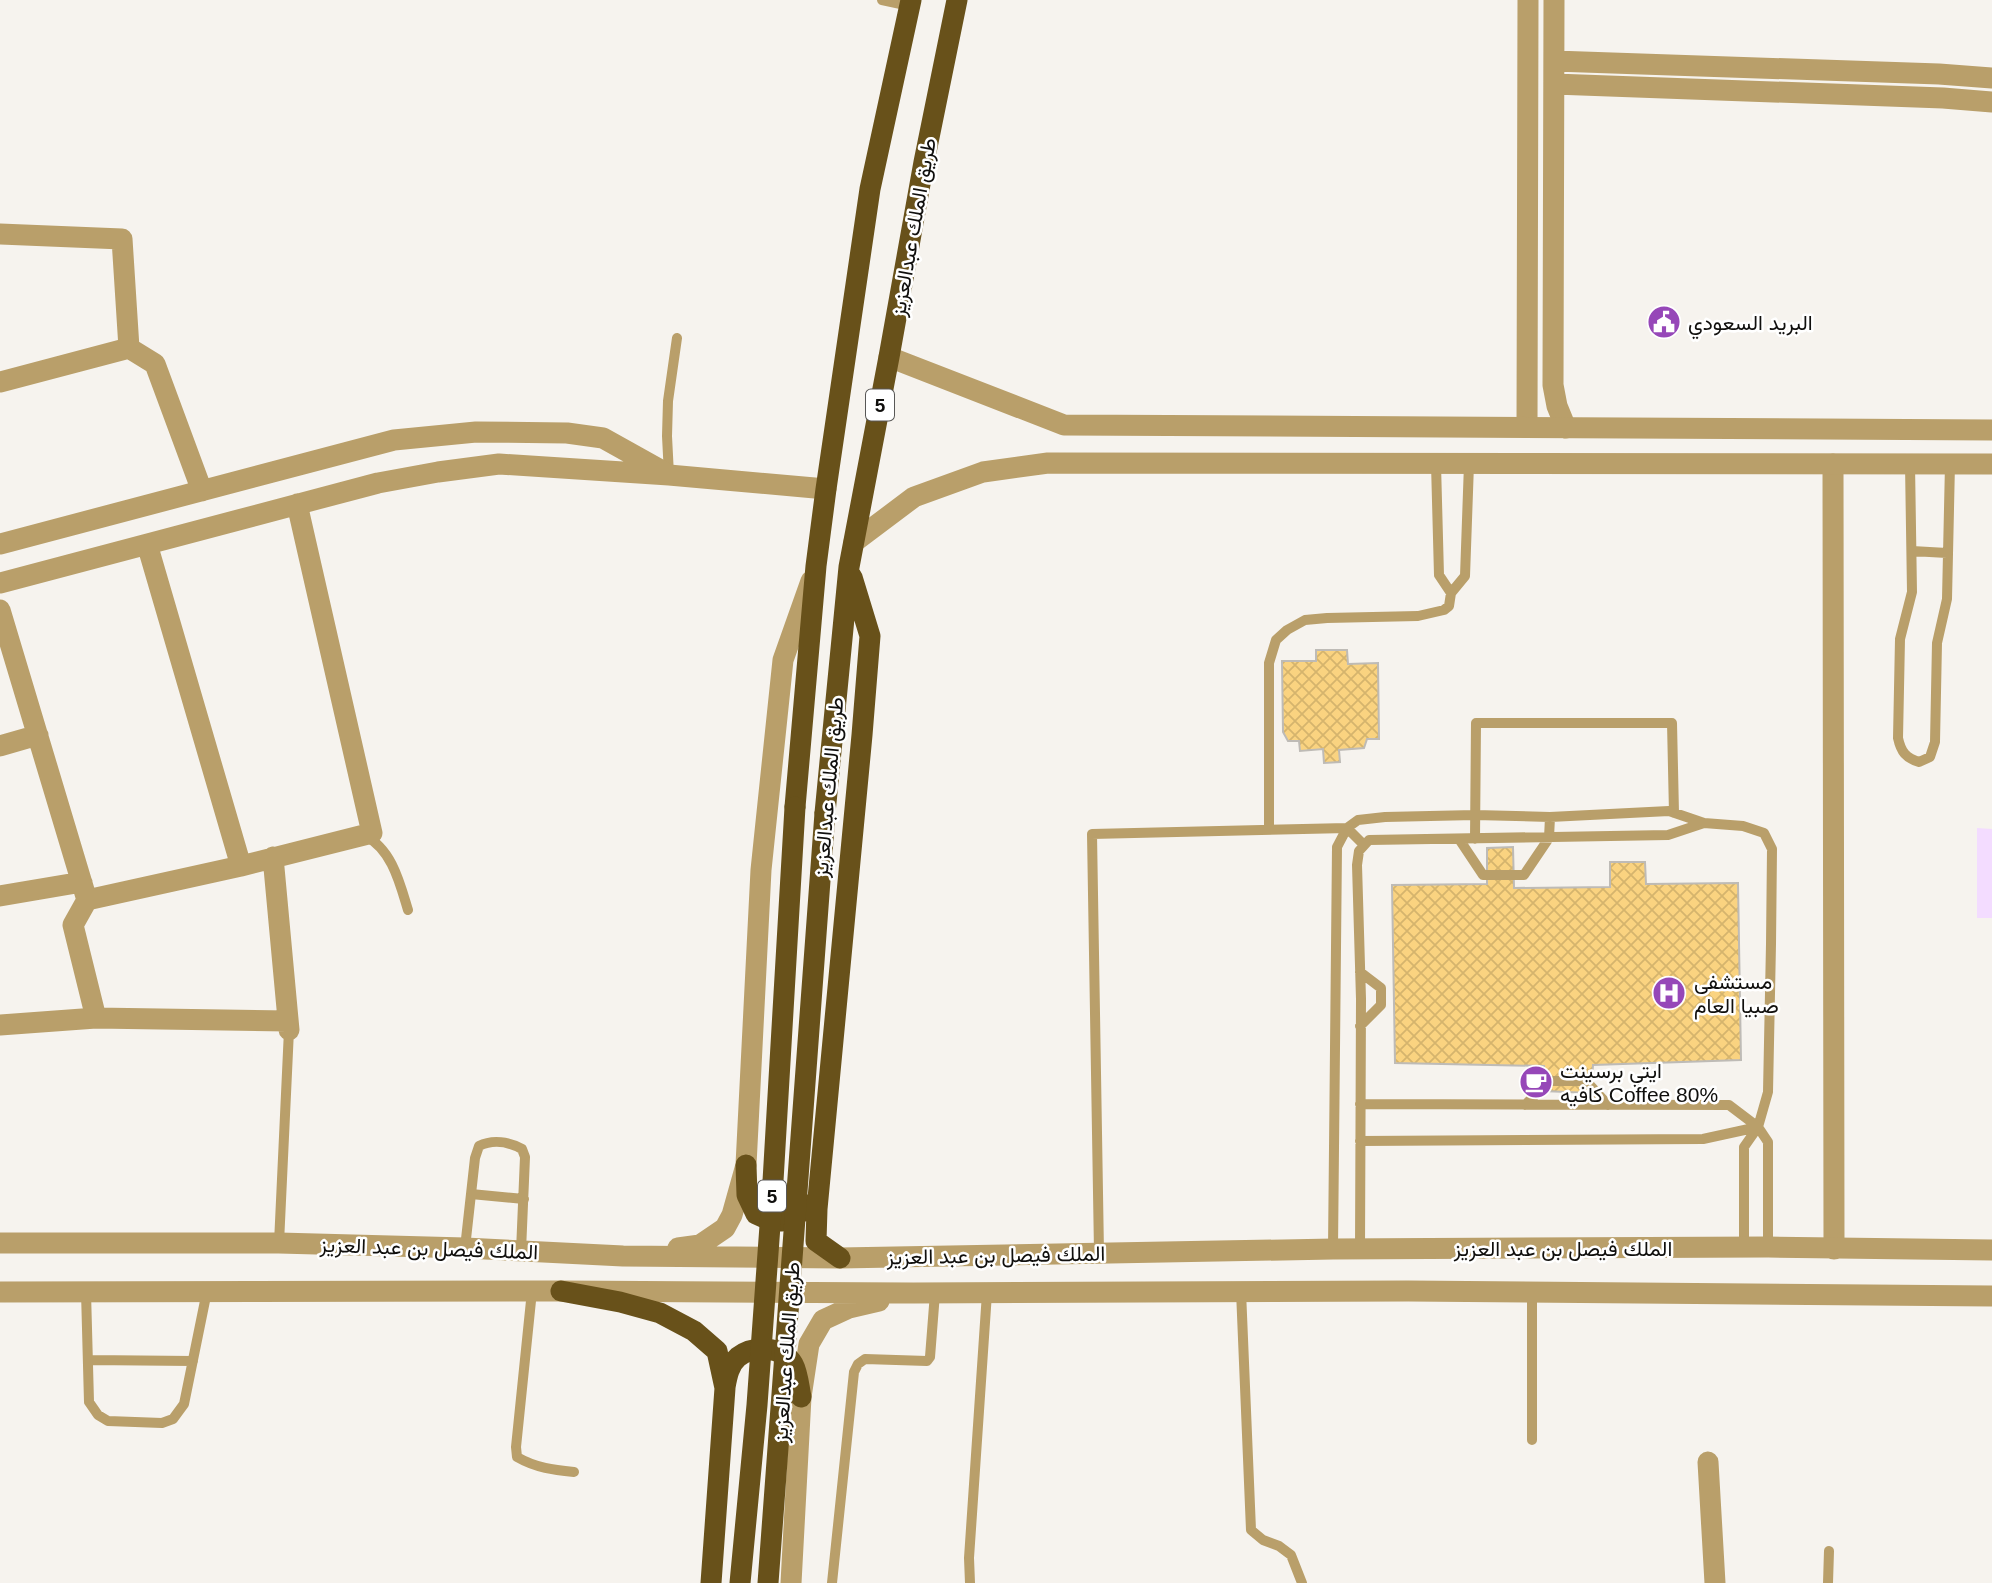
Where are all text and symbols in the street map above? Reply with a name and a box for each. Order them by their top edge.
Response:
street label: طريق الملك عبدالعزيز [886,136,942,319]
public building icon: البريد السعودي [1645,303,1683,341]
place label: البريد السعودي [1688,311,1813,340]
road number: 5 [866,390,894,420]
street label: طريق الملك عبدالعزيز [809,696,849,879]
place label: مستشفى صبيا العام [1694,970,1779,1020]
hospital icon: مستشفى صبيا العام [1650,974,1688,1012]
place label: ايتي برسينت كافيه Coffee 80% [1560,1059,1718,1107]
cafe icon: ايتي برسينت كافيه Coffee 80% [1517,1063,1555,1101]
road number: 5 [758,1180,786,1212]
street label: الملك فيصل بن عبد العزيز [318,1233,539,1265]
street label: الملك فيصل بن عبد العزيز [1453,1237,1672,1262]
street label: الملك فيصل بن عبد العزيز [886,1242,1106,1270]
street label: طريق الملك عبدالعزيز [768,1261,806,1444]

